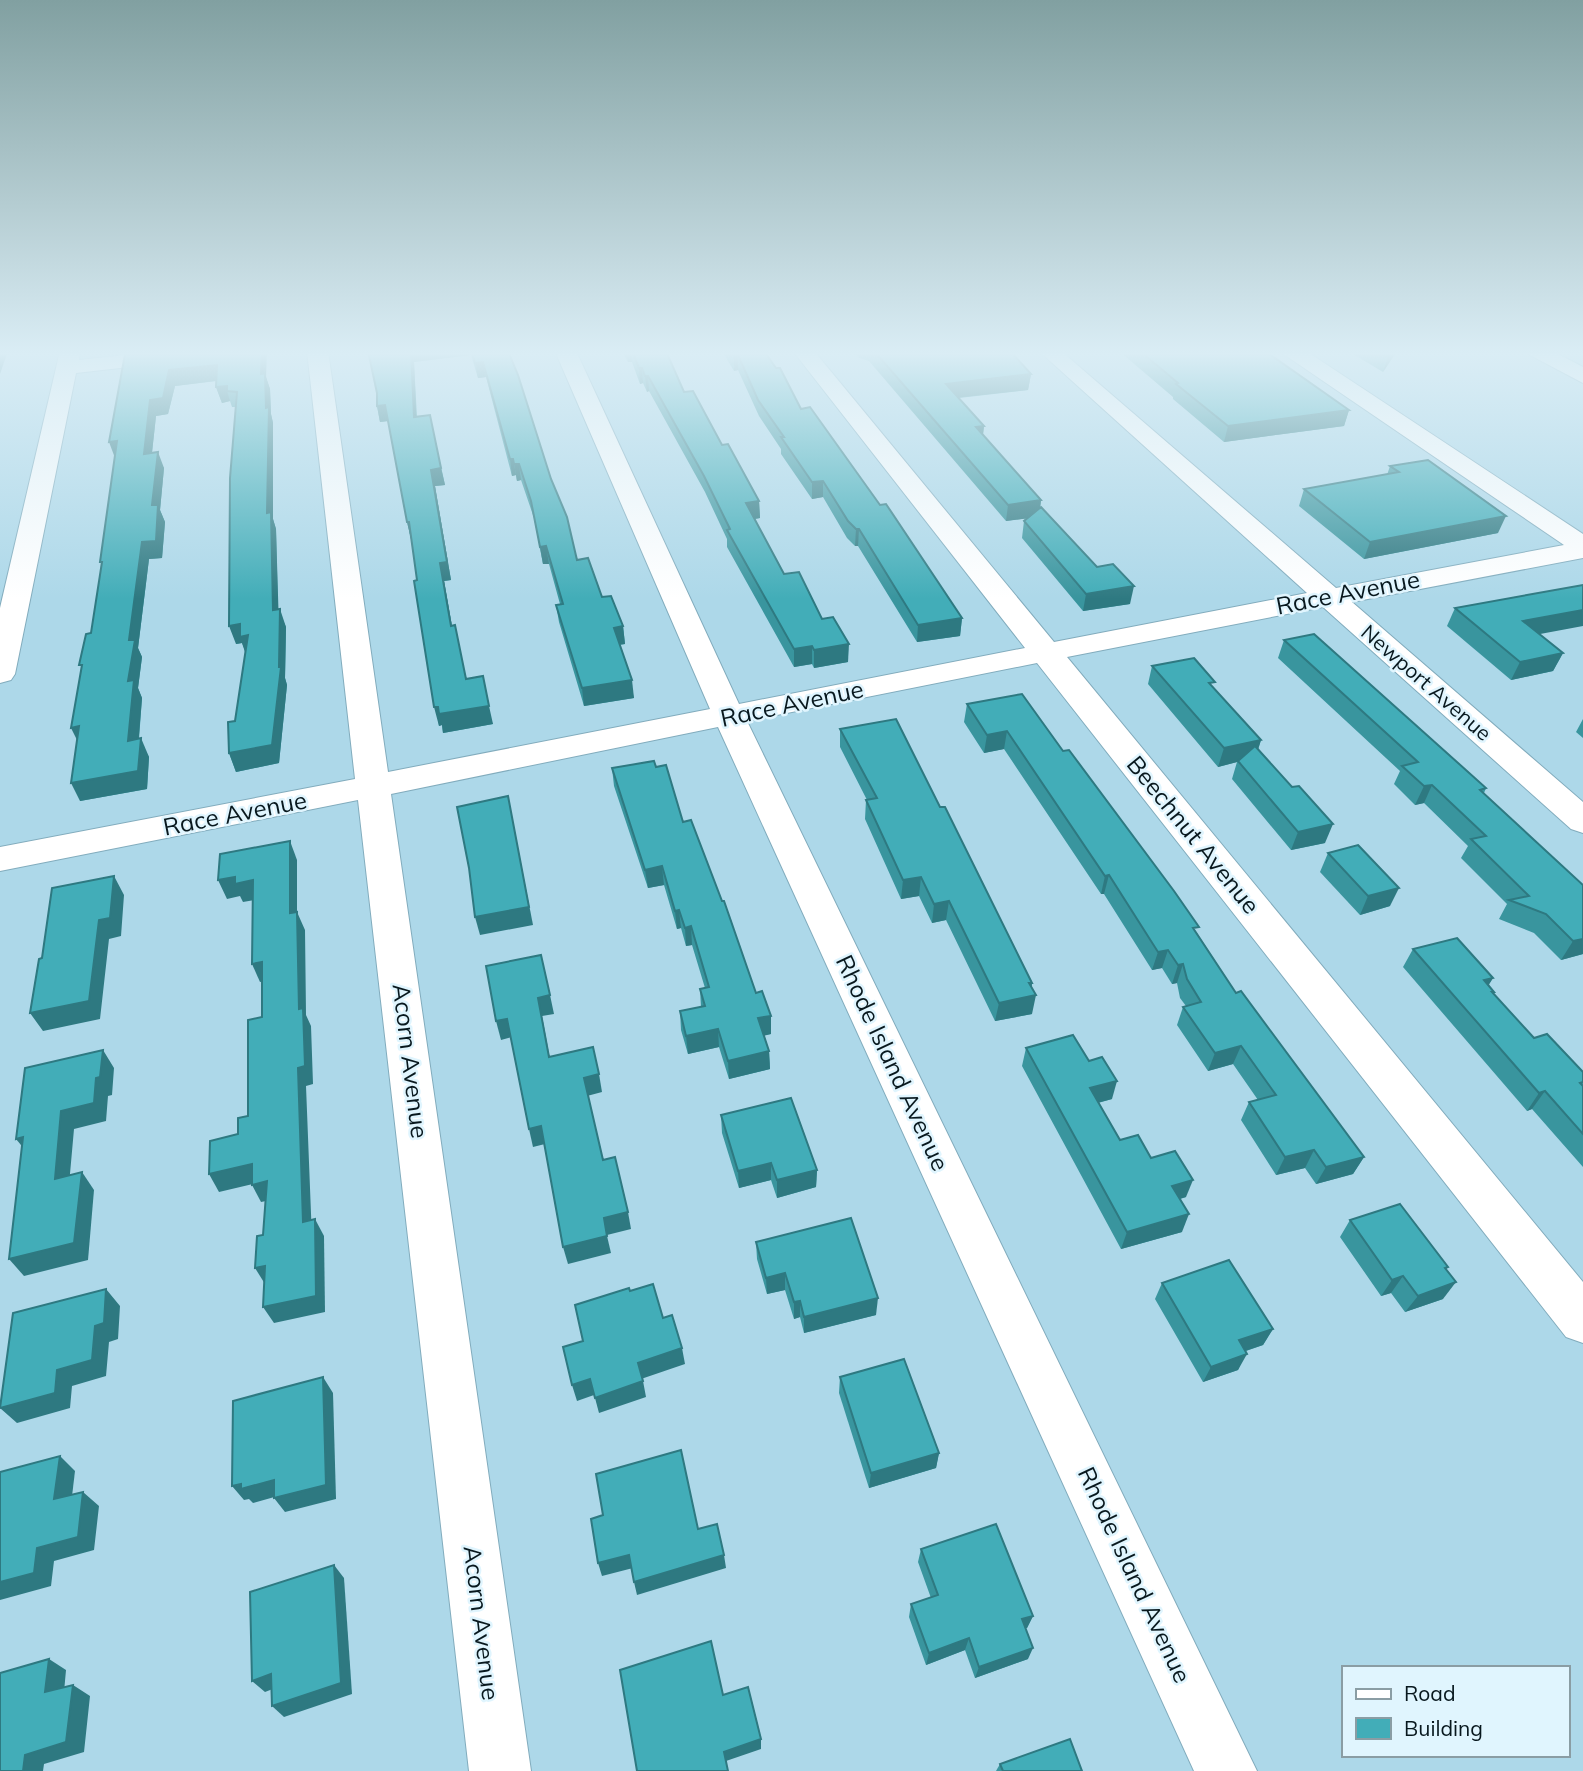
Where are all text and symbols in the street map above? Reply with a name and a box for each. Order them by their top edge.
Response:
street label: Race Avenue [1274,563,1422,621]
street label: Newport Avenue [1356,619,1497,746]
street label: Race Avenue [717,673,866,733]
street label: Beechnut Avenue [1121,749,1267,919]
street label: Race Avenue [161,784,309,842]
street label: Rhode Island Avenue [830,950,956,1175]
street label: Acorn Avenue [387,982,435,1140]
street label: Rhode Island Avenue [1072,1462,1198,1687]
street label: Acorn Avenue [458,1544,506,1702]
legend [1342,1666,1569,1757]
text: Road [1404,1680,1455,1706]
text: Building [1404,1715,1483,1741]

